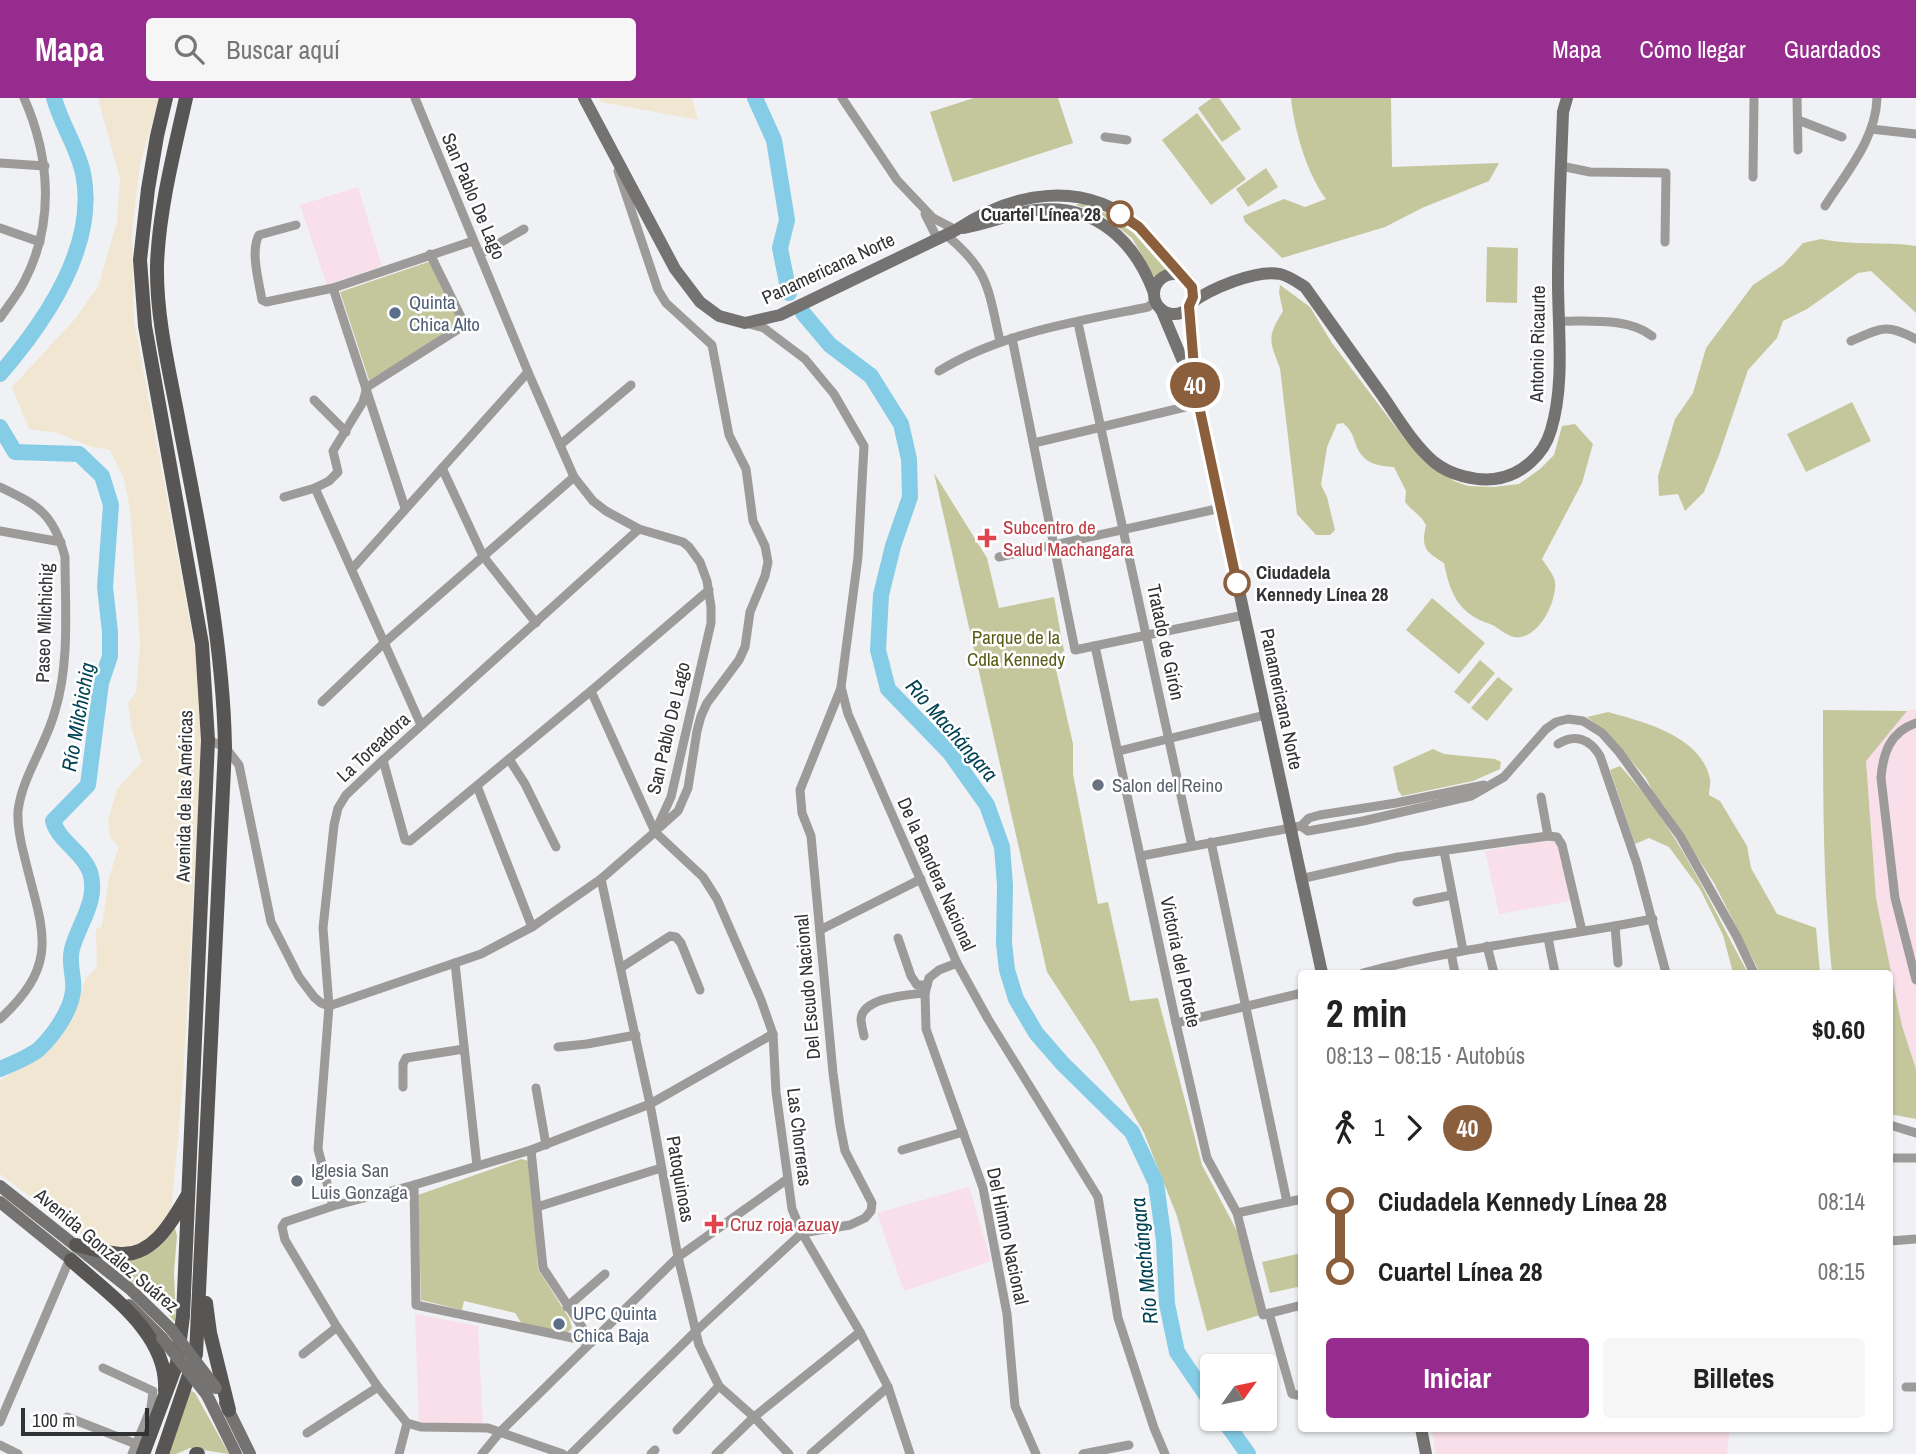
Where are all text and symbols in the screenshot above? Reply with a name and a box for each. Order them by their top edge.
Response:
search box [146,18,636,81]
text: Mapa [35,27,104,71]
icon: search [170,30,208,68]
text: Buscar aquí [226,32,340,67]
text: Mapa [1552,33,1602,65]
text: Cómo llegar [1640,33,1746,65]
text: Guardados [1784,33,1881,65]
street label: San Pablo De Lago [436,129,512,263]
place label: Cuartel Línea 28 [981,201,1101,227]
marker: Cuartel Línea 28 [1107,201,1133,227]
street label: Panamericana Norte [757,226,899,310]
street label: Antonio Ricaurte [1523,285,1551,404]
place label: Quinta Chica Alto [409,289,480,337]
marker: Quinta Chica Alto [387,305,403,321]
line badge: 40 [1164,362,1226,408]
text: 40 [1184,369,1206,401]
place label: Subcentro de Salud Machangara [1003,514,1134,562]
marker: Subcentro de Salud Machangara [977,528,997,548]
place label: Ciudadela Kennedy Línea 28 [1256,559,1389,607]
street label: Paseo Milchichig [29,562,59,683]
marker: Ciudadela Kennedy Línea 28 [1224,570,1250,596]
street label: Tratado de Girón [1141,582,1191,702]
park label: Parque de la Cdla Kennedy [967,624,1065,672]
street label: Panamericana Norte [1254,626,1310,772]
street label: San Pablo De Lago [640,659,696,797]
water label: Río Milchichig [54,660,102,774]
water label: Río Machángara [899,672,1005,788]
street label: La Toreadora [331,706,416,788]
street label: Avenida de las Américas [169,710,199,883]
place label: Salon del Reino [1112,772,1223,798]
marker: Salon del Reino [1090,777,1106,793]
street label: De la Bandera Nacional [891,793,983,955]
street label: Victoria del Portete [1154,894,1208,1030]
street label: Del Escudo Nacional [788,913,826,1061]
text: 2 min [1326,988,1407,1039]
text: $0.60 [1812,1012,1865,1047]
text: 08:13 – 08:15 · Autobús [1326,1040,1525,1071]
street label: Las Chorreras [781,1086,819,1188]
icon: walk [1326,1109,1364,1147]
icon: forward [1395,1109,1433,1147]
text: 1 [1374,1112,1385,1143]
text: 40 [1457,1112,1478,1144]
street label: Patoquinoas [661,1134,701,1225]
place label: Iglesia San Luis Gonzaga [311,1157,408,1205]
street label: Del Himno Nacional [981,1165,1035,1307]
marker: Iglesia San Luis Gonzaga [289,1173,305,1189]
street label: Avenida González Suárez [29,1181,185,1318]
text: Ciudadela Kennedy Línea 28 [1378,1184,1667,1219]
text: 08:14 [1818,1186,1865,1217]
water label: Río Machángara [1123,1196,1165,1326]
place label: Cruz roja azuay [730,1211,839,1237]
marker: Cruz roja azuay [704,1214,724,1234]
text: Cuartel Línea 28 [1378,1254,1543,1289]
text: 08:15 [1818,1256,1865,1287]
place label: UPC Quinta Chica Baja [573,1300,657,1348]
marker: UPC Quinta Chica Baja [551,1316,567,1332]
button: Iniciar [1326,1338,1589,1418]
button: Billetes [1603,1338,1865,1418]
north arrow [1200,1354,1278,1432]
map controls [1200,1354,1277,1431]
scale bar [21,1405,149,1437]
text: 100 m [32,1407,75,1433]

